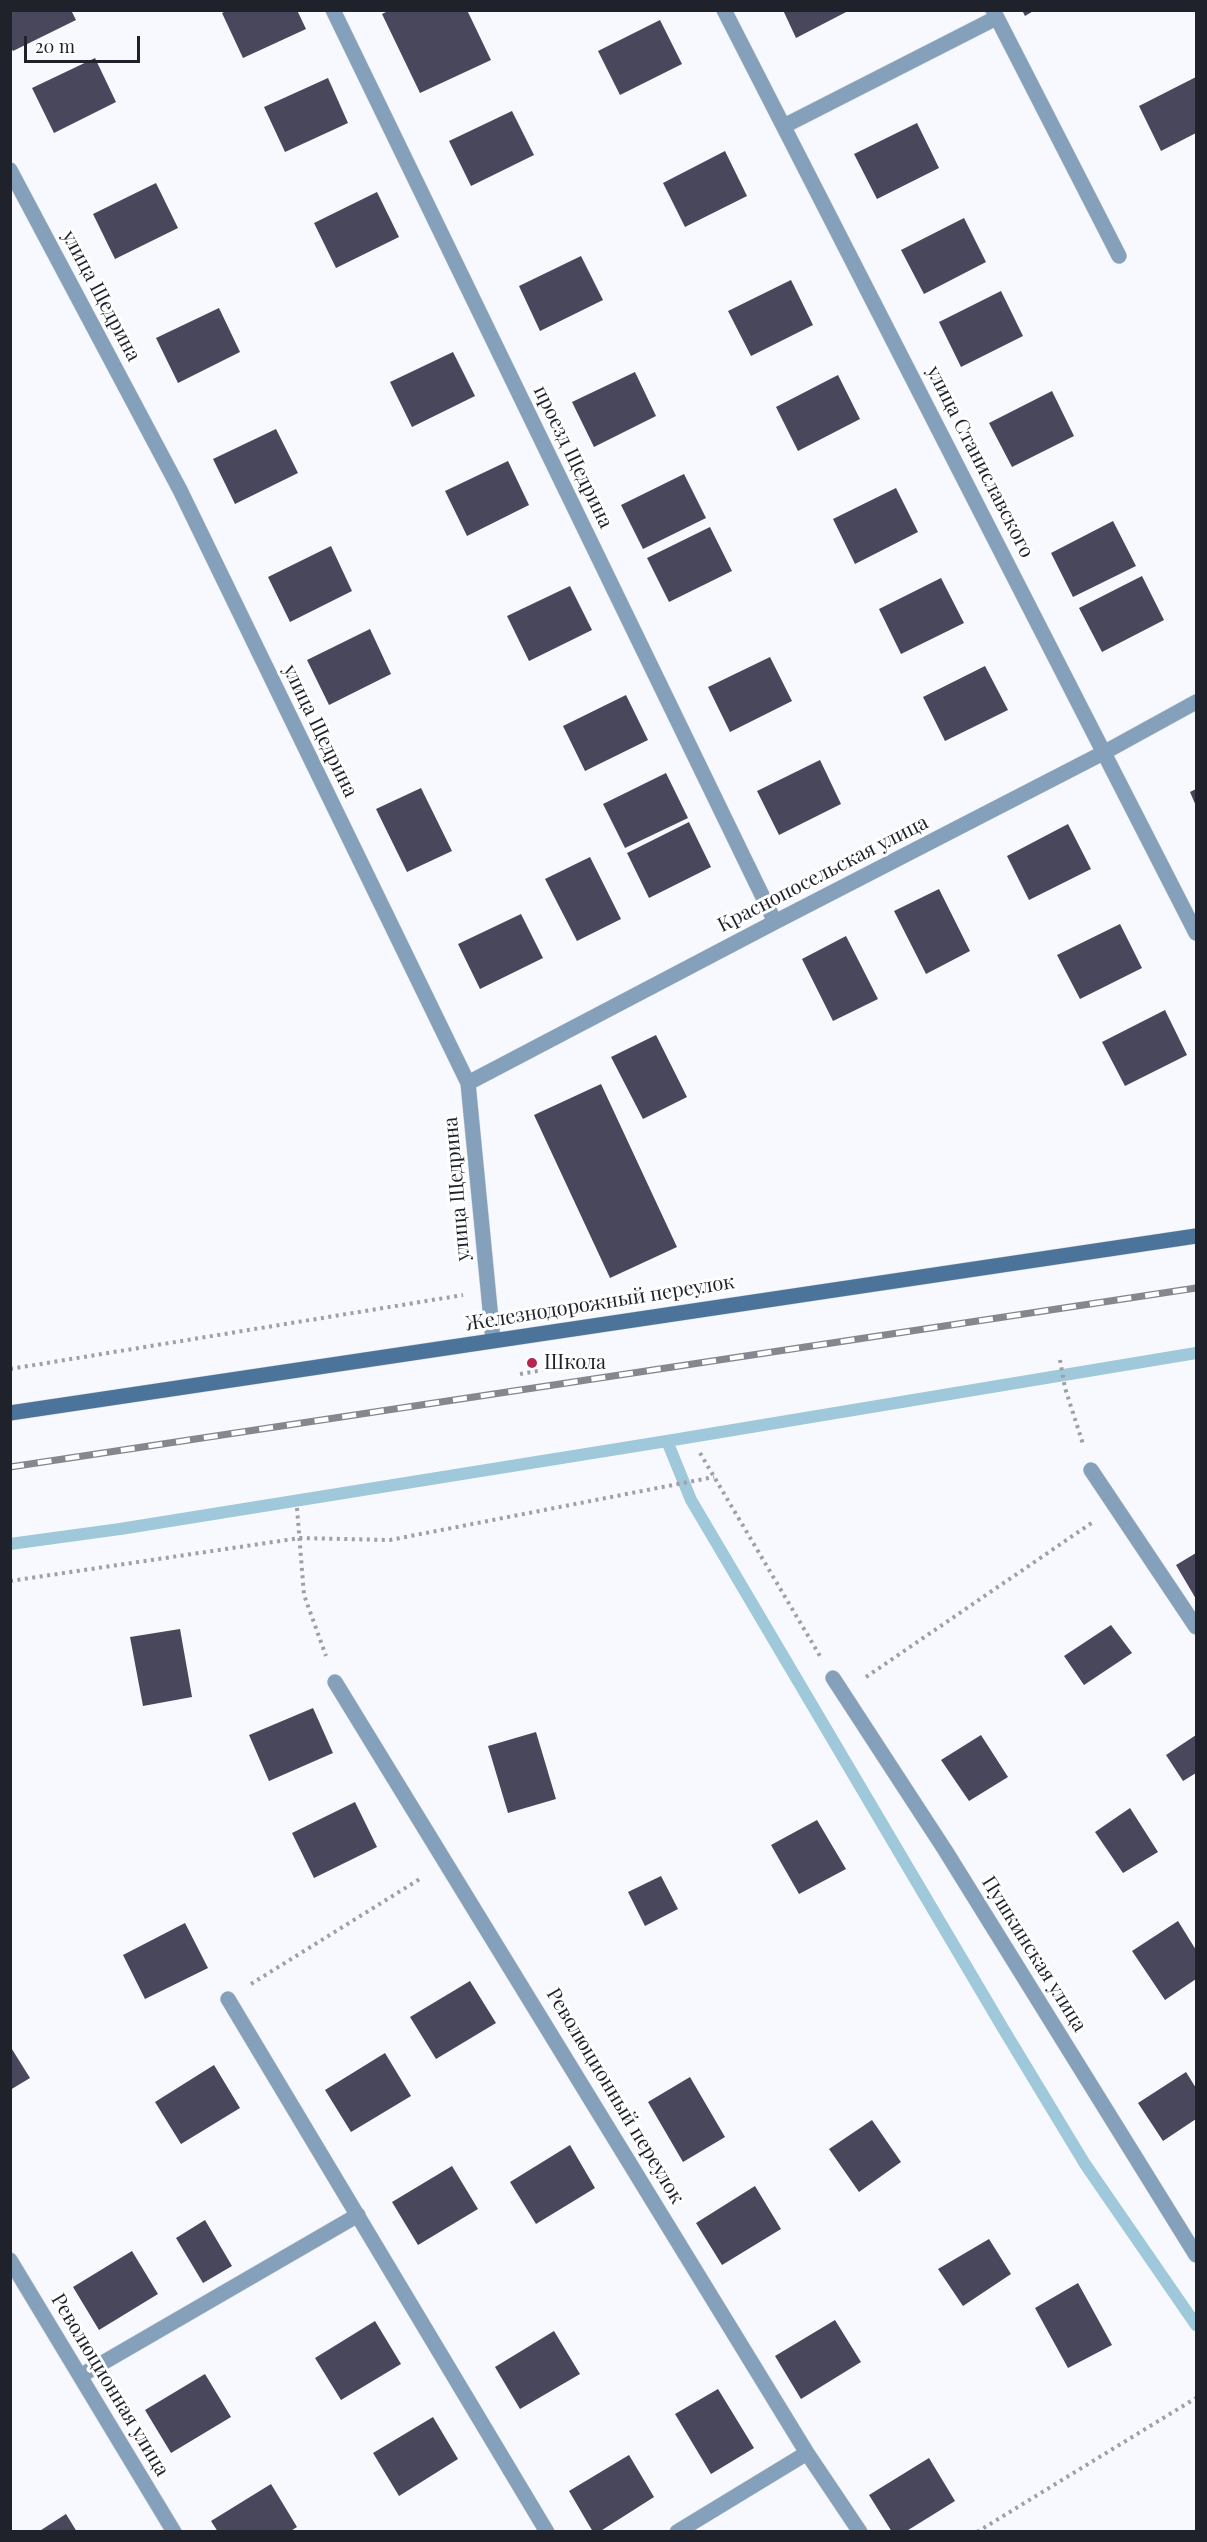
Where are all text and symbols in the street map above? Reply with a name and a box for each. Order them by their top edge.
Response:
scale bar [27,24,142,62]
text: 20 m [35,34,75,58]
street label: улица Щедрина [56,226,146,366]
street label: улица Станиславского [921,362,1039,562]
street label: проезд Щедрина [528,382,618,532]
street label: улица Щедрина [277,661,363,801]
street label: Краснопосельская улица [714,810,932,938]
street label: улица Щедрина [439,1116,475,1262]
street label: Железнодорожный переулок [464,1270,736,1336]
place label: Школа [544,1351,606,1375]
marker: Школа [525,1356,539,1370]
street label: Пушкинская улица [976,1872,1092,2036]
street label: Революционный переулок [541,1984,689,2208]
street label: Революционная улица [46,2289,174,2481]

